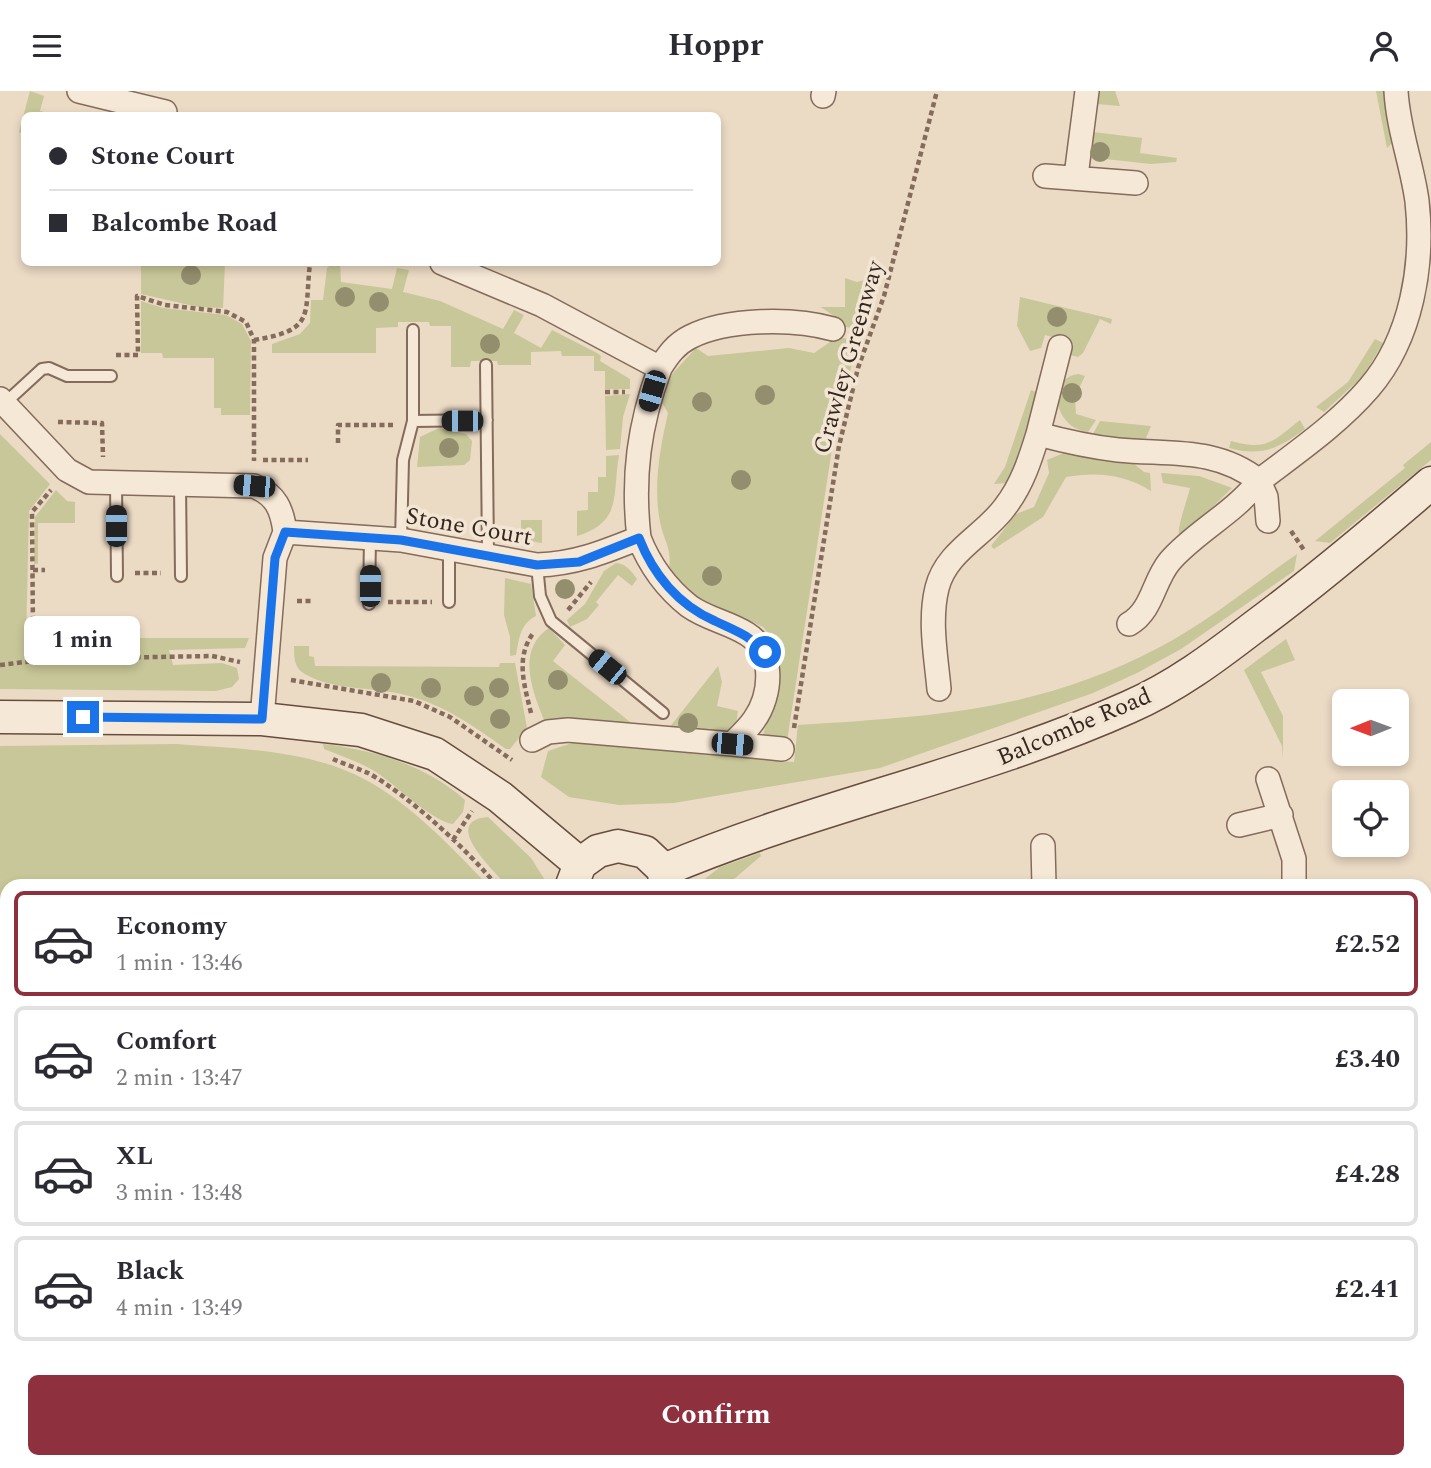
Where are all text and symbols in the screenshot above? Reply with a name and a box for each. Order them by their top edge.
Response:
text: Hoppr [668,21,763,70]
icon: menu [28,27,66,65]
icon: person [1365,27,1403,65]
text: Stone Court [91,136,235,176]
text: Balcombe Road [91,203,278,243]
street label: Crawley Greenway [804,255,894,458]
car [637,368,668,414]
car [442,411,484,432]
car [233,474,276,498]
street label: Stone Court [403,498,535,556]
car [106,505,127,547]
car [360,565,381,607]
callout: 1 min [25,615,141,665]
text: 1 min [51,623,113,658]
route start [749,636,781,668]
car [585,646,630,688]
street label: Balcombe Road [992,678,1157,776]
north arrow [1332,689,1409,767]
map controls [1332,689,1409,857]
route end [67,701,99,733]
car [711,732,754,756]
button: locate [1332,780,1409,857]
text: Economy [116,906,226,946]
icon: car [32,912,95,975]
text: £2.52 [1335,924,1400,964]
text: 1 min · 13:46 [116,946,243,981]
text: Comfort [116,1021,217,1061]
icon: car [32,1027,95,1090]
text: £3.40 [1335,1039,1400,1079]
text: 2 min · 13:47 [116,1061,243,1096]
text: XL [116,1136,153,1176]
icon: car [32,1142,95,1205]
text: £4.28 [1335,1154,1400,1194]
text: 3 min · 13:48 [116,1176,243,1211]
text: Black [116,1251,184,1291]
icon: car [32,1257,95,1320]
text: £2.41 [1335,1269,1400,1309]
text: 4 min · 13:49 [116,1291,243,1326]
button: Confirm [28,1375,1404,1455]

